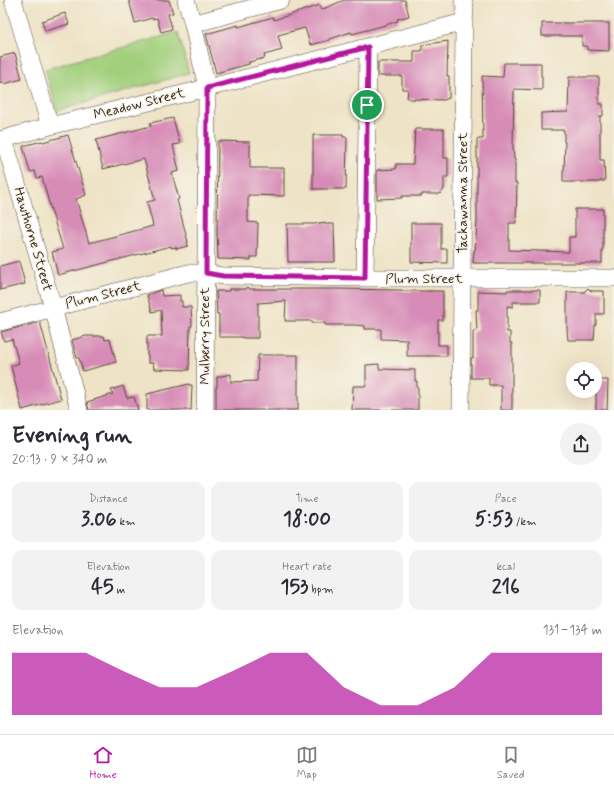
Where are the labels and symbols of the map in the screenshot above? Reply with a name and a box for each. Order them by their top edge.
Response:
street label: Meadow Street [92,84,187,124]
pin [350,88,384,122]
street label: Tackawanna Street [454,132,472,254]
street label: Hawthorne Street [10,185,57,294]
street label: Plum Street [385,270,463,288]
street label: Plum Street [63,277,143,313]
street label: Mulberry Street [196,286,214,385]

